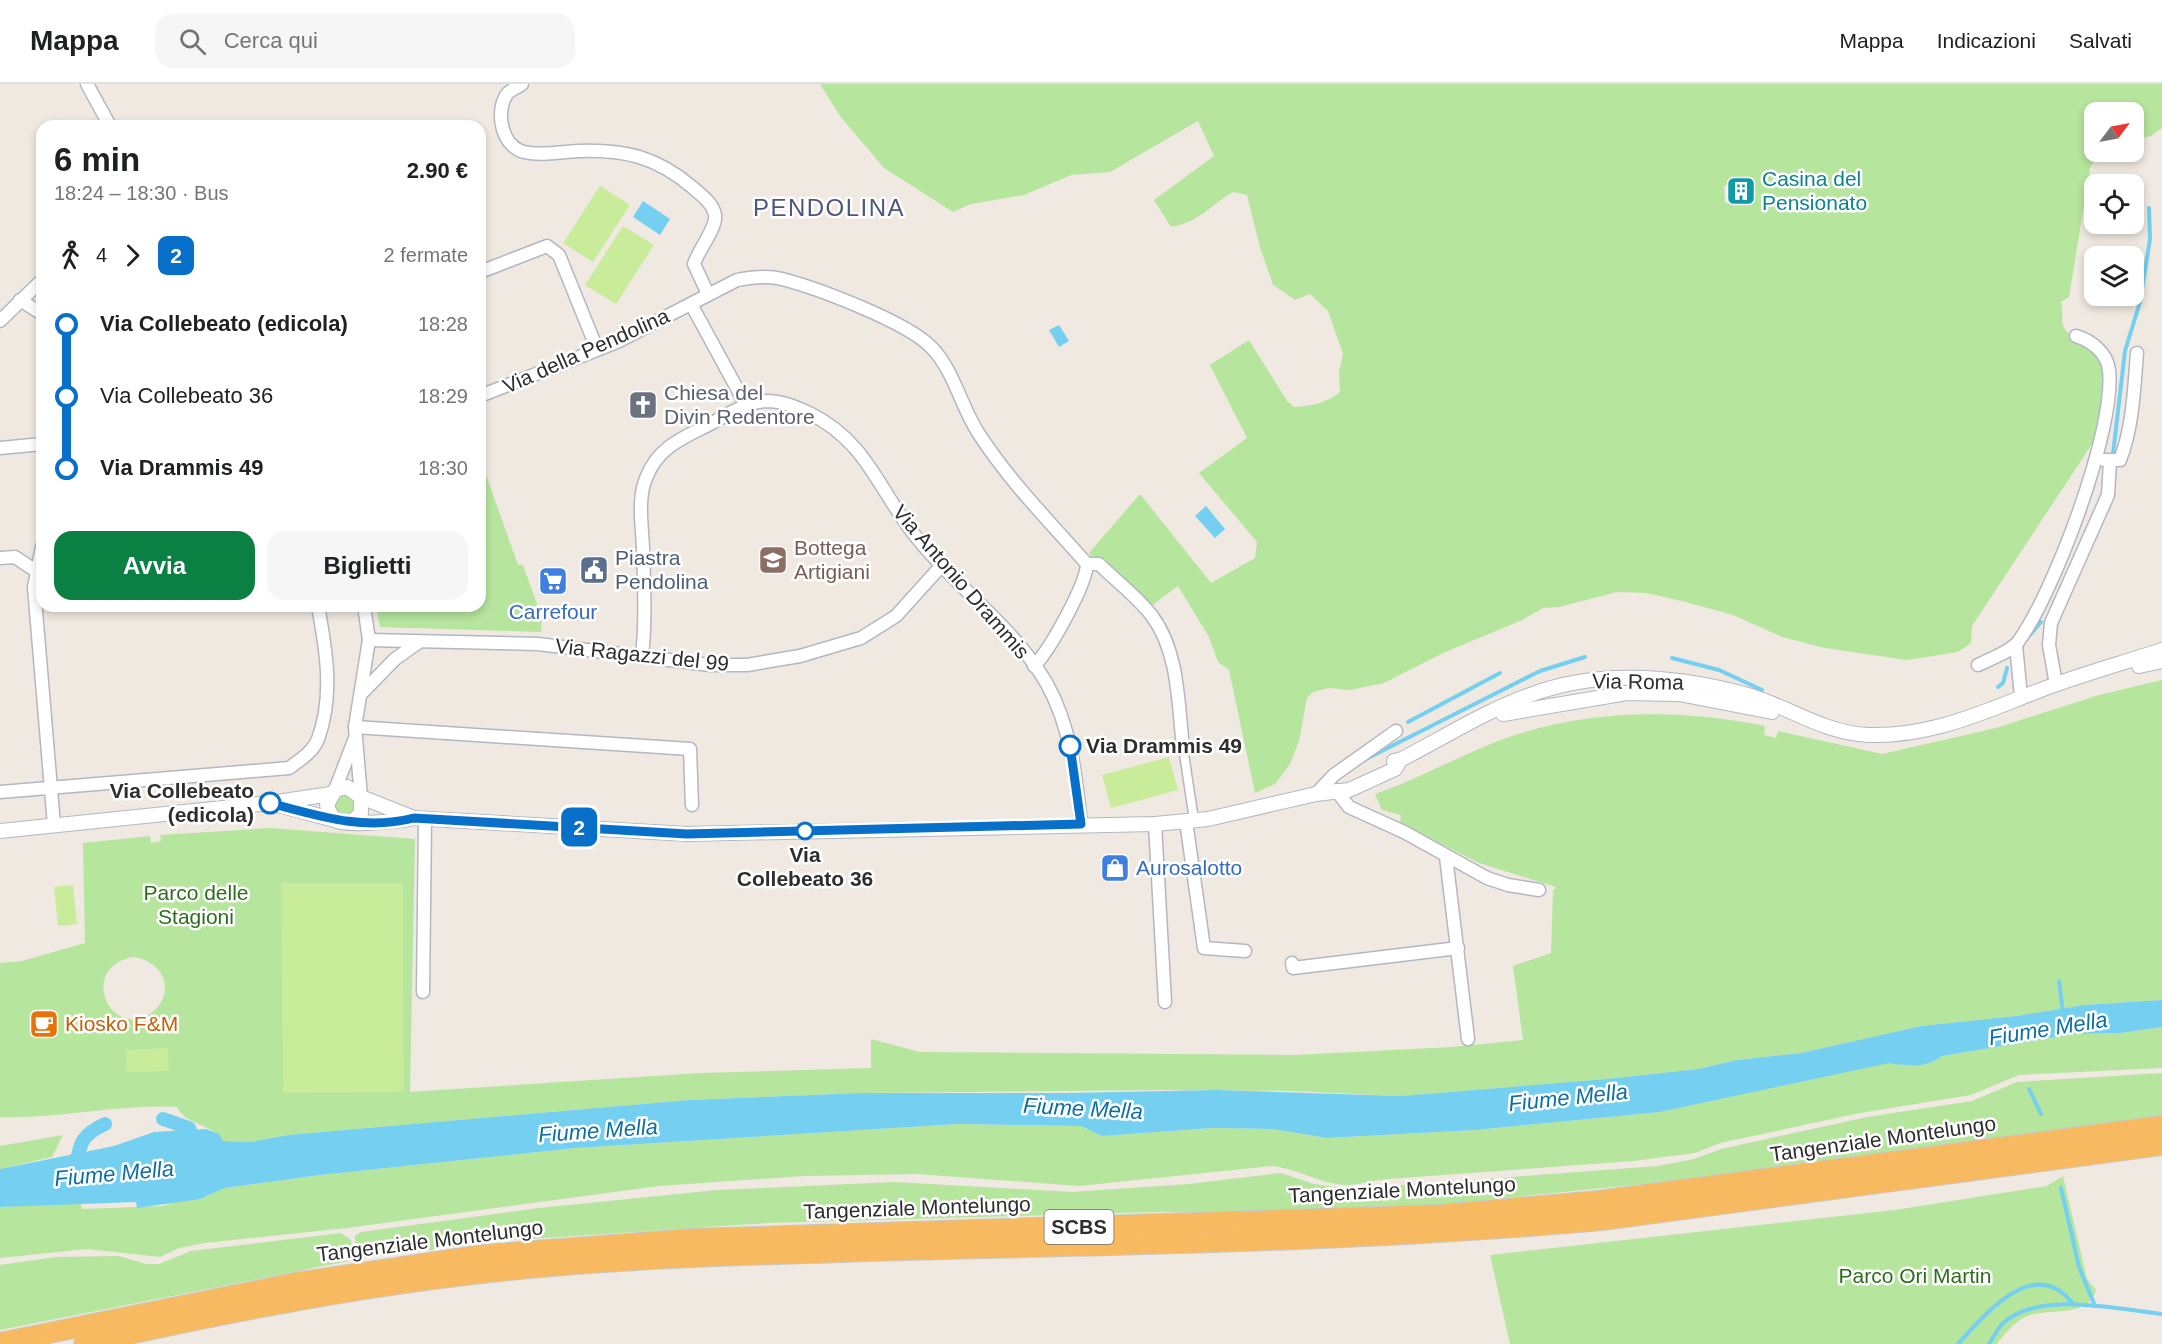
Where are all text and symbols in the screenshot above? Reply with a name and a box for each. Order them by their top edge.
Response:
search box [155,14,575,68]
text: Mappa [30,25,119,56]
icon: search [176,25,209,58]
text: Cerca qui [224,28,318,53]
text: Mappa [1840,29,1904,52]
text: Indicazioni [1937,29,2036,52]
text: Salvati [2069,29,2132,52]
north arrow [2084,102,2144,162]
map controls [2084,102,2144,306]
text: 6 min [54,141,140,178]
text: 2.90 € [407,158,468,183]
place label: Casina del Pensionato [1762,167,1867,214]
button: locate [2084,174,2144,234]
building icon: Casina del Pensionato [1725,175,1757,207]
text: 18:24 – 18:30 · Bus [54,182,229,204]
district label: PENDOLINA [753,194,905,221]
icon: walk [54,239,87,272]
icon: forward [116,239,149,272]
text: 4 [96,244,107,266]
text: 2 [170,244,182,267]
text: 2 fermate [384,244,468,266]
button: layers [2084,246,2144,306]
street label: Via della Pendolina [499,303,673,398]
text: Via Collebeato (edicola) [100,311,348,336]
text: 18:28 [418,313,468,335]
place label: Chiesa del Divin Redentore [664,381,815,428]
text: Via Collebeato 36 [100,383,273,408]
text: 18:29 [418,385,468,407]
church icon: Chiesa del Divin Redentore [627,389,659,421]
text: Via Drammis 49 [100,455,263,480]
text: 18:30 [418,457,468,479]
street label: Via Antonio Drammis [889,500,1034,663]
button: Avvia [54,531,255,600]
button: Biglietti [267,531,468,600]
place label: Bottega Artigiani [794,536,870,583]
school or university icon: Bottega Artigiani [757,544,789,576]
place label: Piastra Pendolina [615,546,709,593]
public building icon: Piastra Pendolina [578,554,610,586]
supermarket icon: Carrefour [537,565,569,597]
place label: Carrefour [509,600,597,623]
street label: Via Ragazzi del 99 [554,634,730,675]
street label: Via Roma [1592,669,1684,694]
place label: Via Drammis 49 [1086,734,1242,757]
marker: Via Drammis 49 [1059,735,1081,757]
place label: Via Collebeato (edicola) [110,779,254,826]
marker: Via Collebeato (edicola) [259,792,281,814]
line badge: 2 [560,808,598,846]
text: 2 [573,816,585,839]
marker: Via Collebeato 36 [796,822,814,840]
place label: Via Collebeato 36 [737,843,873,890]
shop icon: Aurosalotto [1099,852,1131,884]
place label: Aurosalotto [1136,856,1242,879]
park label: Parco delle Stagioni [143,881,249,928]
water label: Fiume Mella [1987,1007,2109,1050]
cafe icon: Kiosko F&M [28,1008,60,1040]
place label: Kiosko F&M [65,1012,178,1035]
water label: Fiume Mella [1507,1079,1629,1116]
water label: Fiume Mella [1022,1093,1143,1124]
street label: Tangenziale Montelungo [1769,1111,1997,1166]
water label: Fiume Mella [537,1114,659,1147]
water label: Fiume Mella [53,1156,175,1191]
street label: Tangenziale Montelungo [1288,1172,1516,1207]
street label: Tangenziale Montelungo [803,1192,1031,1223]
road number: SCBS [1044,1210,1114,1244]
street label: Tangenziale Montelungo [316,1215,544,1266]
park label: Parco Ori Martin [1839,1264,1991,1287]

